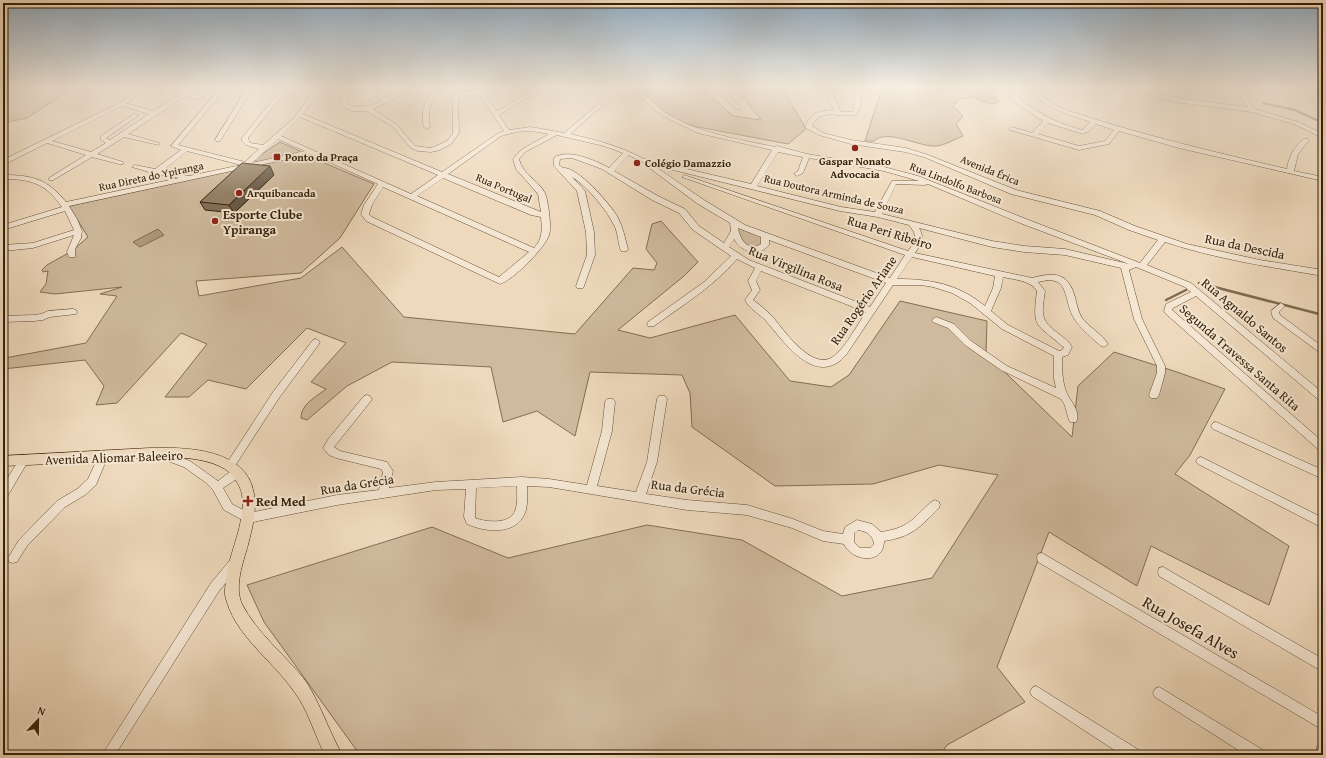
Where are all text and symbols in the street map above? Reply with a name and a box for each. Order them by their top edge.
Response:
marker: Gaspar Nonato Advocacia [850,143,860,153]
place label: Ponto da Praça [285,149,359,165]
street label: Avenida Érica [958,151,1023,189]
marker: Ponto da Praça [272,152,282,162]
place label: Gaspar Nonato Advocacia [819,153,891,182]
place label: Colégio Damazzio [645,155,731,171]
street label: Rua Direta do Ypiranga [97,157,206,195]
marker: Colégio Damazzio [632,158,642,168]
street label: Rua Lindolfo Barbosa [908,158,1005,208]
street label: Rua Portugal [473,169,535,207]
street label: Rua Doutora Arminda de Souza [763,170,906,218]
place label: Arquibancada [247,185,316,201]
marker: Arquibancada [234,188,244,198]
place label: Esporte Clube Ypiranga [223,205,302,239]
street label: Rua Peri Ribeiro [845,211,935,255]
marker: Esporte Clube Ypiranga [210,216,220,226]
street label: Rua da Descida [1203,229,1287,264]
street label: Rua Virgilina Rosa [746,241,847,296]
street label: Rua Rogério Ariane [825,252,901,349]
street label: Rua Agnaldo Santos [1197,274,1292,357]
street label: Segunda Travessa Santa Rita [1175,300,1305,416]
street label: Avenida Aliomar Baleeiro [45,446,184,469]
street label: Rua da Grécia [319,469,396,500]
street label: Rua da Grécia [650,475,727,503]
place label: Red Med [256,492,306,511]
marker: Red Med [243,496,253,506]
street label: Rua Josefa Alves [1138,590,1244,664]
north arrow [18,700,58,740]
text: N [35,702,49,720]

